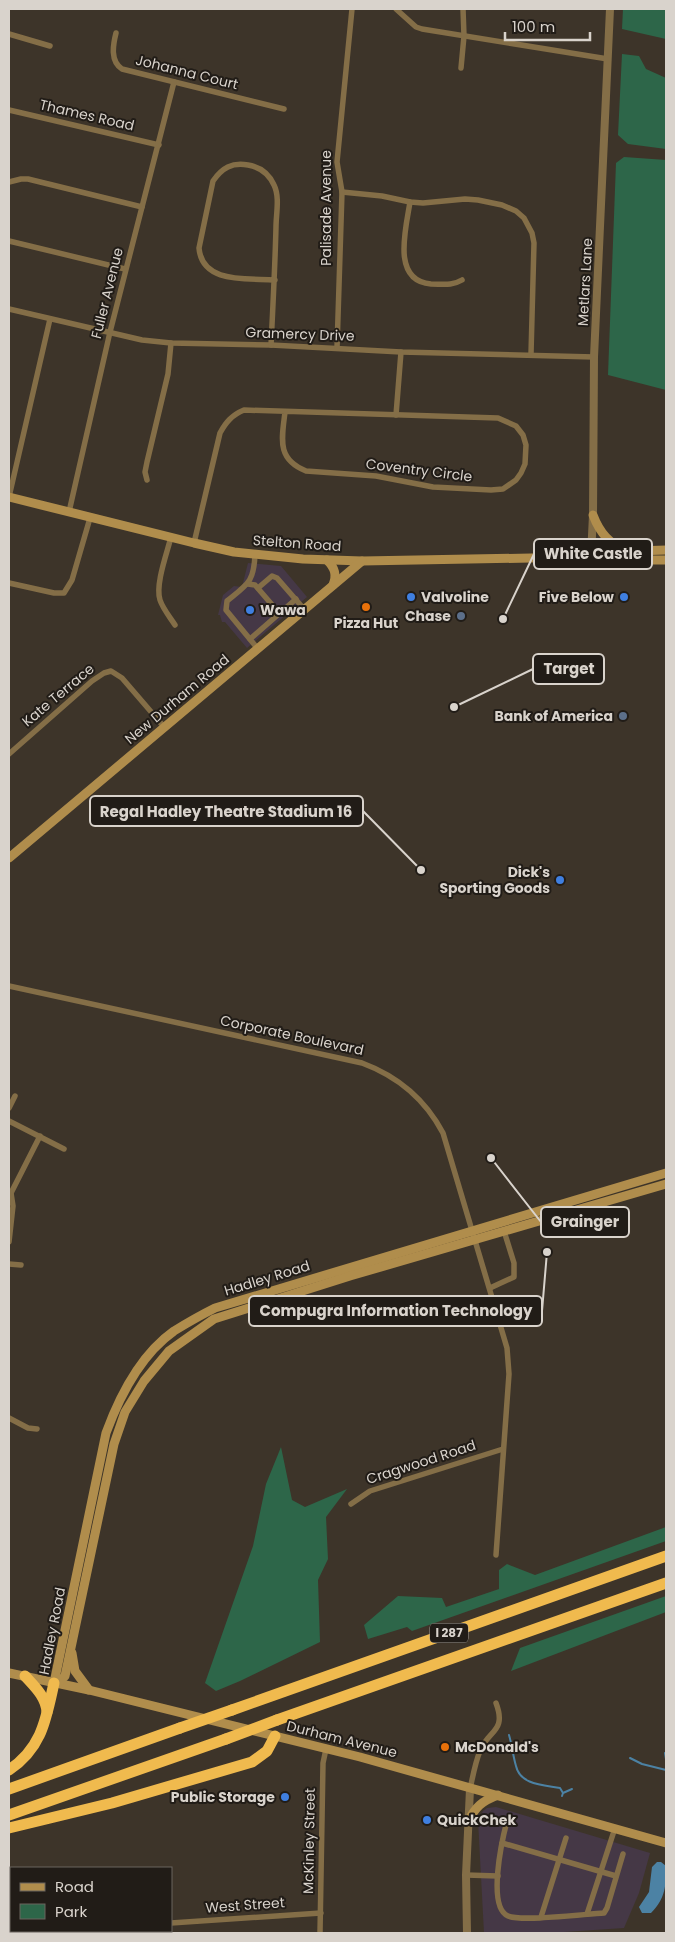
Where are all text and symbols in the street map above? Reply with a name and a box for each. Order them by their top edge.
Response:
scale bar [505,10,590,42]
text: 100 m [512,16,555,37]
street label: Johanna Court [134,50,240,94]
street label: Thames Road [38,94,136,136]
street label: Palisade Avenue [316,150,336,266]
street label: Metlars Lane [573,237,597,327]
street label: Fuller Avenue [86,245,128,341]
street label: Gramercy Drive [245,322,355,346]
street label: Coventry Circle [365,454,474,487]
street label: Stelton Road [252,530,342,556]
callout: White Castle [534,539,652,569]
text: White Castle [544,543,642,564]
place label: Valvoline [421,587,489,607]
place label: Five Below [539,587,615,607]
marker: Valvoline [405,591,417,603]
marker: Five Below [618,591,630,603]
place label: Wawa [260,600,306,620]
marker: Pizza Hut [360,601,372,613]
marker: Wawa [244,604,256,616]
place label: Chase [405,606,451,626]
marker: Chase [455,610,467,622]
place label: Pizza Hut [334,613,399,633]
street label: New Durham Road [120,649,234,749]
callout: Target [533,654,604,684]
text: Target [544,658,595,679]
street label: Kate Terrace [18,659,99,731]
place label: Bank of America [494,706,613,726]
marker: Bank of America [617,710,629,722]
callout: Regal Hadley Theatre Stadium 16 [90,796,363,826]
text: Regal Hadley Theatre Stadium 16 [100,801,352,822]
place label: Dick's Sporting Goods [439,862,550,898]
marker: Dick's Sporting Goods [554,874,566,886]
street label: Corporate Boulevard [218,1010,366,1060]
callout: Grainger [541,1207,629,1237]
text: Grainger [551,1211,620,1232]
street label: Hadley Road [222,1255,312,1301]
callout: Compugra Information Technology [249,1296,542,1326]
text: Compugra Information Technology [259,1300,533,1321]
street label: Cragwood Road [364,1435,478,1489]
street label: Hadley Road [34,1586,70,1676]
road number: I 287 [430,1624,468,1642]
street label: Durham Avenue [285,1716,400,1762]
place label: McDonald's [455,1737,539,1757]
marker: McDonald's [439,1741,451,1753]
place label: Public Storage [171,1787,275,1807]
street label: McKinley Street [298,1788,320,1894]
marker: Public Storage [279,1791,291,1803]
place label: QuickChek [437,1810,516,1830]
marker: QuickChek [421,1814,433,1826]
legend [10,1867,172,1932]
text: Road [55,1876,94,1897]
street label: West Street [205,1892,285,1918]
text: Park [55,1901,87,1922]

